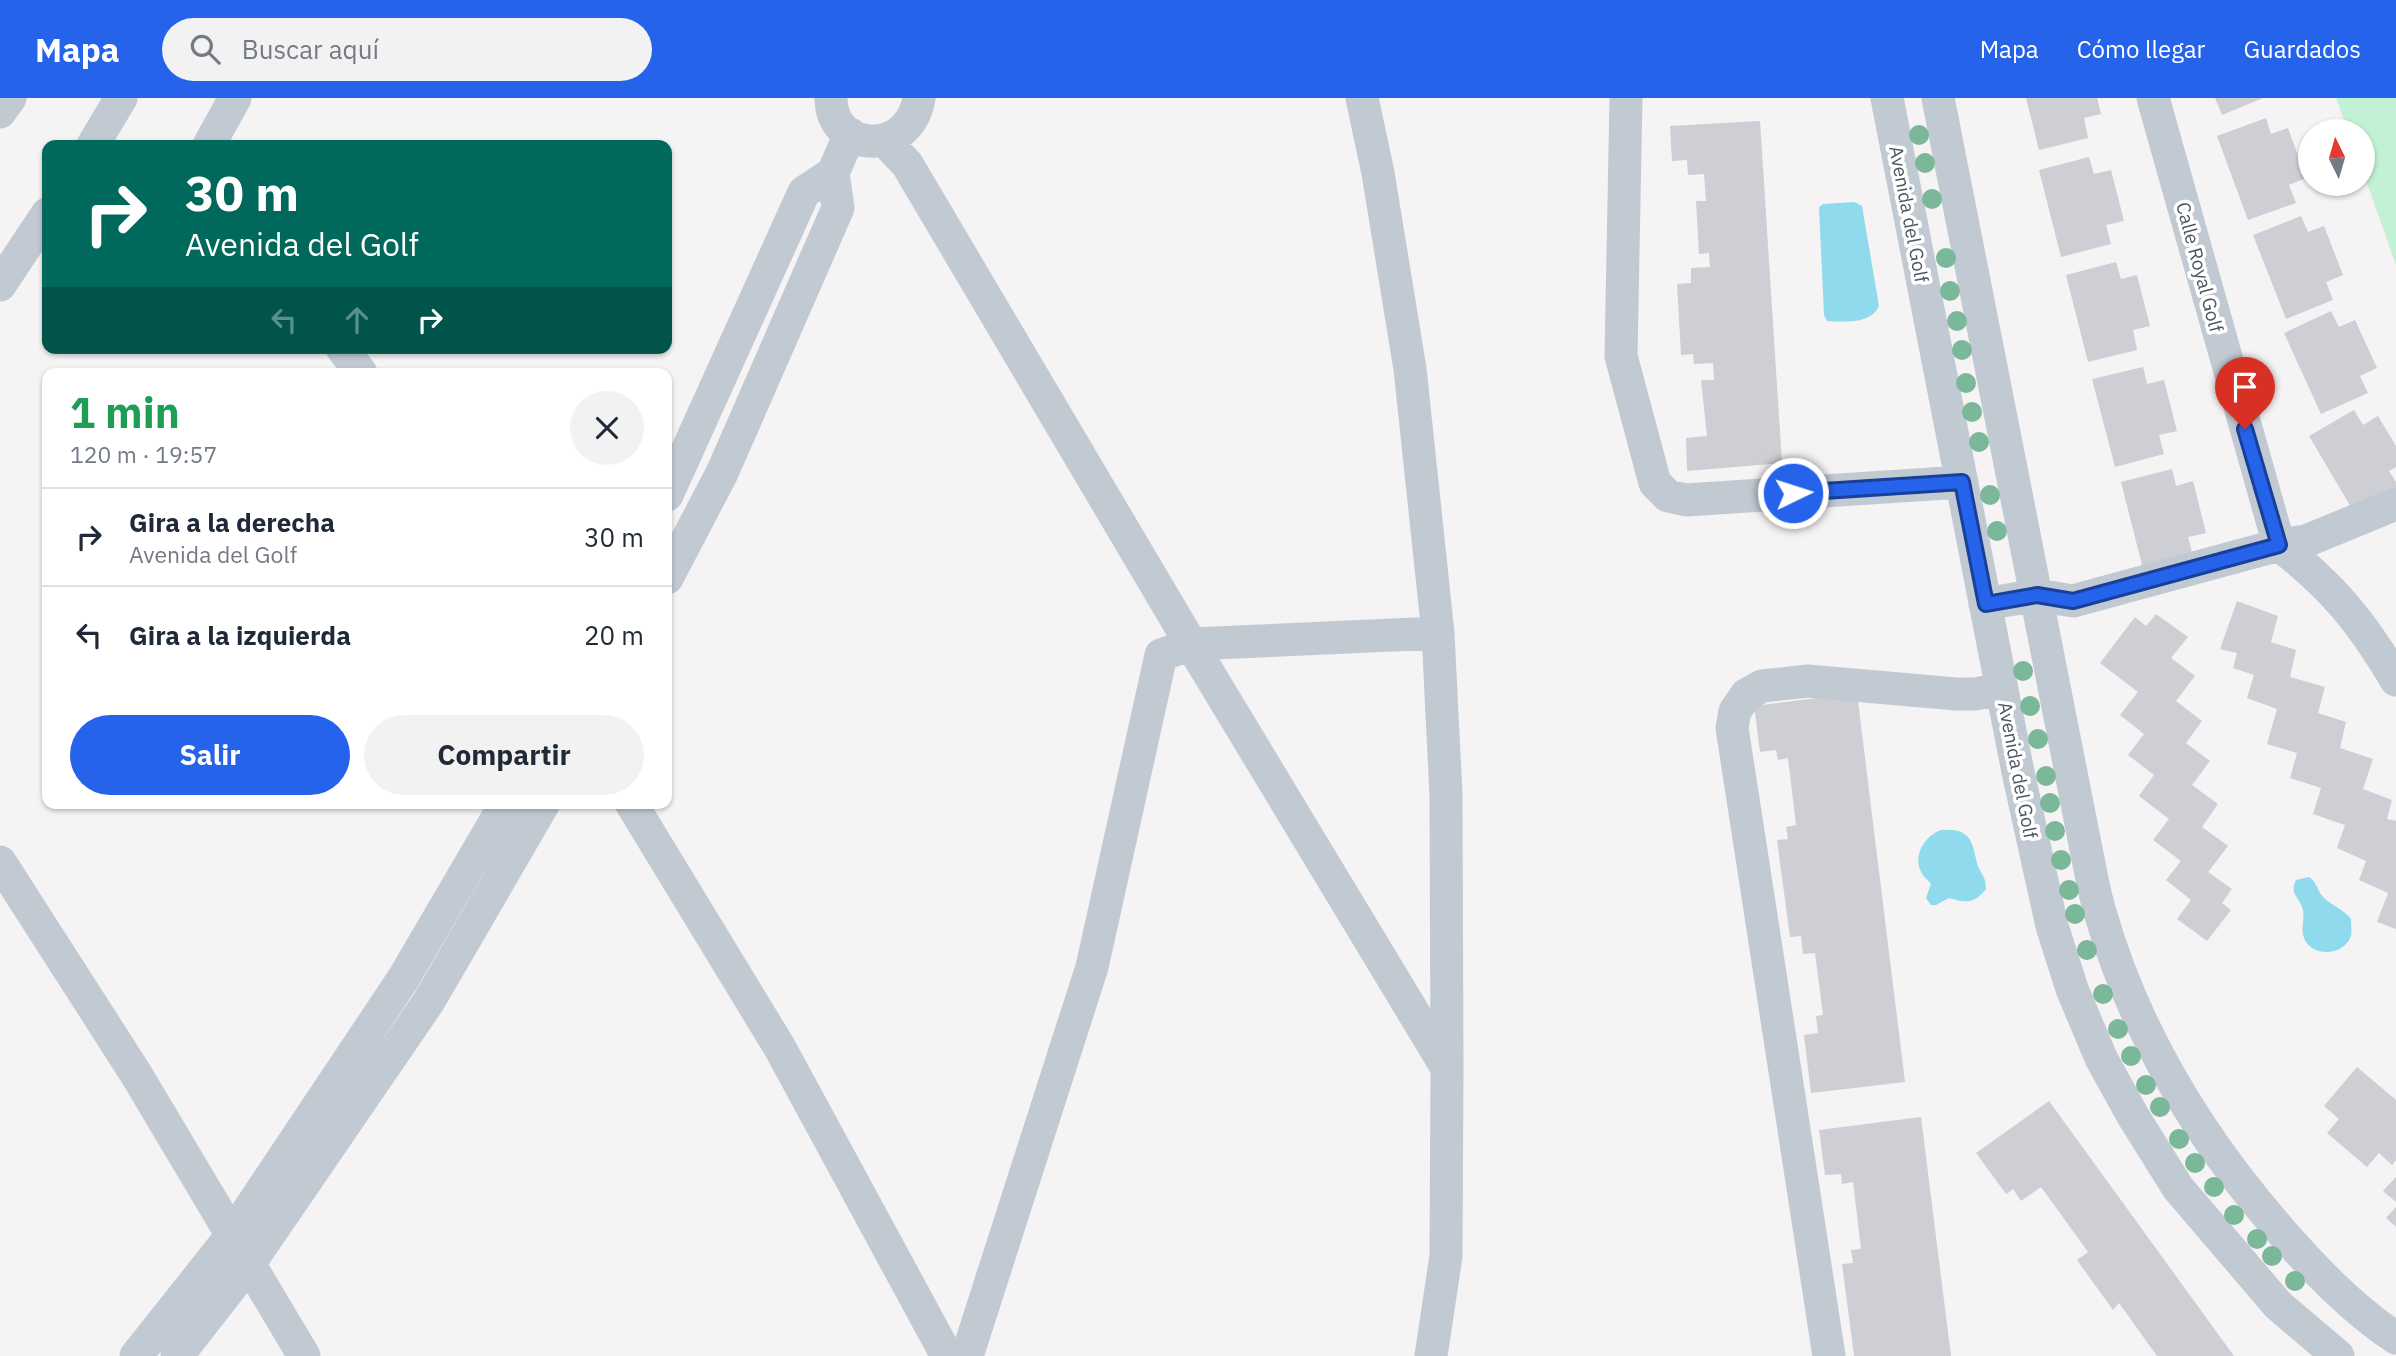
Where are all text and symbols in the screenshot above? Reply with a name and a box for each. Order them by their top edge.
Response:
search box [162,18,652,81]
text: Mapa [35,28,120,71]
icon: search [186,30,224,68]
text: Buscar aquí [242,32,379,66]
text: Mapa [1980,33,2039,65]
text: Cómo llegar [2077,33,2205,65]
text: Guardados [2243,33,2361,65]
north arrow [2298,119,2375,196]
map controls [2298,119,2375,196]
street label: Avenida del Golf [1884,144,1934,284]
text: 30 m [185,161,299,224]
icon: right [70,168,161,259]
street label: Calle Royal Golf [2171,199,2229,335]
text: Avenida del Golf [185,223,419,265]
icon: left [265,301,303,339]
icon: ahead [338,301,376,339]
icon: right [411,301,449,339]
pin [2215,357,2275,429]
icon: arrive [2226,368,2264,406]
text: 1 min [70,385,180,440]
button: close [570,391,644,465]
text: 120 m · 19:57 [70,439,217,469]
position arrow [1756,456,1830,530]
text: Gira a la derecha [129,505,335,539]
icon: right [70,518,108,556]
text: 30 m [584,520,644,554]
text: Avenida del Golf [129,539,297,569]
icon: left [70,616,108,654]
text: Gira a la izquierda [129,618,351,652]
text: 20 m [584,618,644,652]
street label: Avenida del Golf [1993,700,2043,840]
button: Salir [70,715,350,795]
button: Compartir [364,715,644,795]

